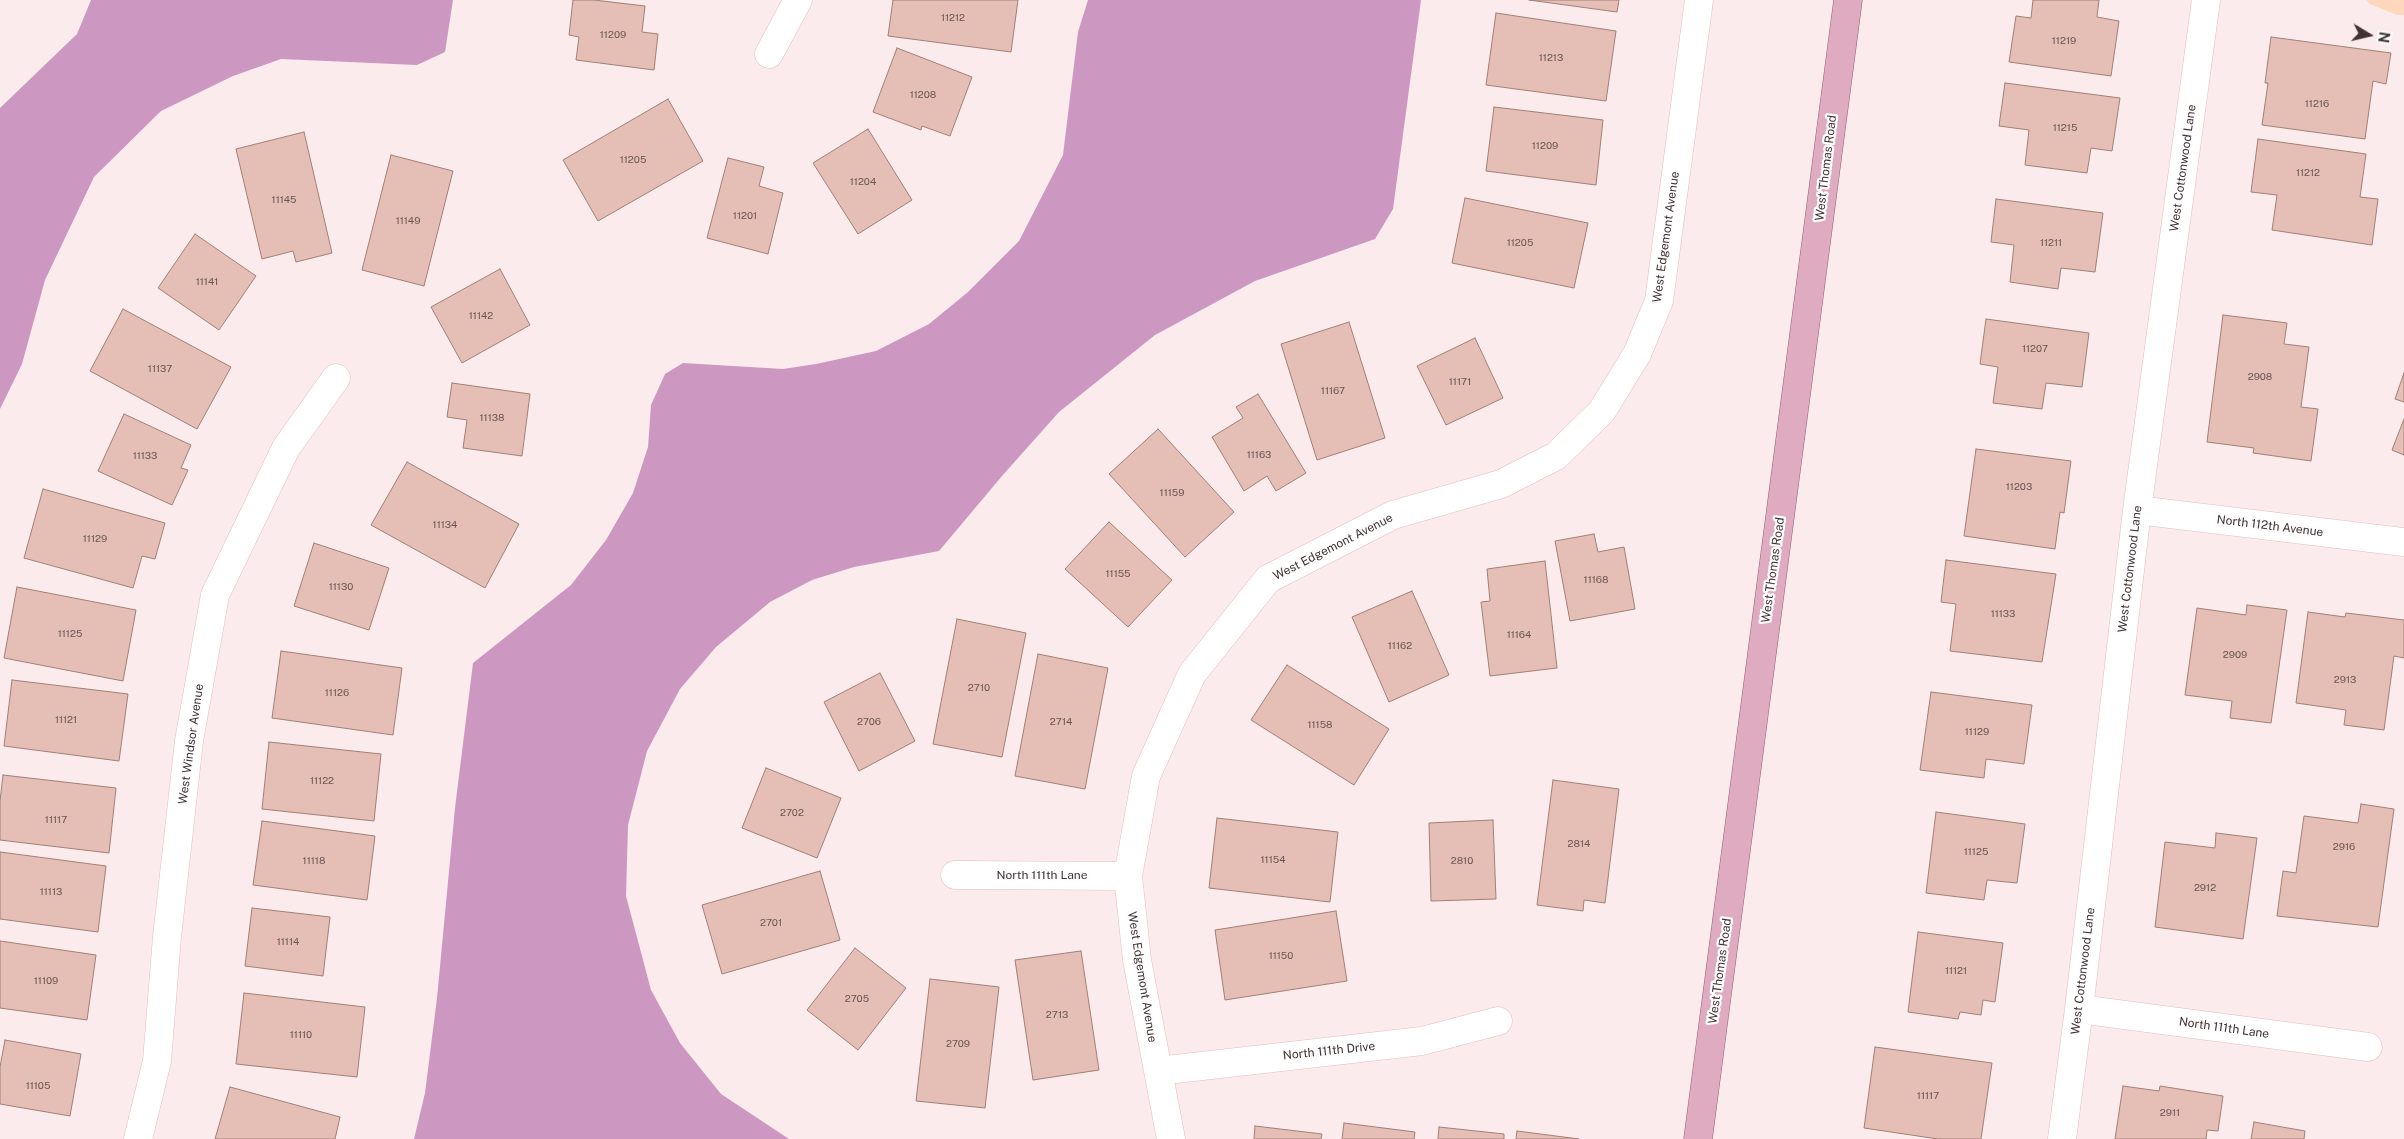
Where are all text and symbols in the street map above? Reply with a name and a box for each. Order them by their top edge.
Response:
north arrow [2344,10,2394,60]
house number: 11212 [941,12,965,24]
house number: 11209 [600,29,626,41]
text: N [2375,31,2393,44]
house number: 11219 [2052,35,2076,47]
house number: 11213 [1539,52,1563,64]
house number: 11208 [910,89,936,101]
house number: 11216 [2305,98,2329,110]
street label: West Cottonwood Lane [2167,104,2199,232]
street label: West Thomas Road [1812,114,1840,222]
house number: 11215 [2053,122,2077,134]
house number: 11209 [1532,140,1558,152]
house number: 11205 [620,154,646,166]
house number: 11212 [2296,167,2320,179]
street label: West Edgemont Avenue [1650,170,1682,304]
house number: 11204 [850,176,876,188]
house number: 11145 [272,194,296,206]
house number: 11201 [733,210,757,222]
house number: 11149 [396,215,420,227]
house number: 11205 [1507,237,1533,249]
house number: 11211 [2040,237,2062,249]
house number: 11141 [196,276,218,288]
house number: 11142 [469,310,493,322]
house number: 11207 [2022,343,2048,355]
house number: 11137 [148,363,172,375]
house number: 2908 [2248,371,2272,383]
house number: 11171 [1449,376,1471,388]
house number: 11167 [1321,385,1345,397]
house number: 11138 [480,412,504,424]
house number: 11163 [1247,449,1271,461]
house number: 11133 [133,450,157,462]
house number: 11203 [2006,481,2032,493]
house number: 11159 [1160,487,1184,499]
street label: West Cottonwood Lane [2115,505,2145,633]
street label: West Edgemont Avenue [1271,511,1395,583]
street label: North 112th Avenue [2216,512,2324,540]
street label: West Thomas Road [1758,516,1788,624]
house number: 11134 [433,519,457,531]
house number: 11129 [83,533,107,545]
house number: 11155 [1105,568,1131,580]
house number: 11168 [1584,574,1608,586]
house number: 11130 [329,581,353,593]
house number: 11133 [1991,608,2015,620]
house number: 11125 [58,628,82,640]
house number: 11164 [1507,629,1531,641]
house number: 11162 [1388,640,1412,652]
house number: 2909 [2223,649,2247,661]
house number: 2913 [2334,674,2356,686]
house number: 2710 [968,682,990,694]
street label: West Windsor Avenue [175,683,207,805]
house number: 11126 [325,687,349,699]
house number: 11121 [55,714,77,726]
house number: 2706 [857,716,881,728]
house number: 2714 [1050,716,1072,728]
house number: 11158 [1307,719,1333,731]
house number: 11129 [1965,726,1989,738]
house number: 11122 [310,775,334,787]
house number: 2702 [780,807,804,819]
house number: 11117 [45,814,67,826]
house number: 2814 [1568,838,1590,850]
house number: 2916 [2333,841,2355,853]
house number: 11125 [1964,846,1988,858]
house number: 11154 [1261,854,1285,866]
house number: 11118 [303,855,325,867]
house number: 2810 [1451,855,1473,867]
street label: North 111th Lane [996,868,1088,882]
house number: 2912 [2194,882,2216,894]
house number: 11113 [40,886,62,898]
street label: West Cottonwood Lane [2068,907,2098,1035]
street label: West Edgemont Avenue [1125,910,1159,1044]
house number: 2701 [760,917,782,929]
street label: West Thomas Road [1705,917,1735,1025]
house number: 11114 [277,936,299,948]
house number: 11150 [1269,950,1293,962]
house number: 11121 [1945,965,1967,977]
house number: 11109 [34,975,58,987]
house number: 2705 [845,993,869,1005]
house number: 2713 [1046,1009,1068,1021]
street label: North 111th Lane [2178,1015,2270,1041]
house number: 11110 [290,1029,312,1041]
house number: 2709 [946,1038,970,1050]
street label: North 111th Drive [1282,1039,1376,1063]
house number: 11105 [26,1080,50,1092]
house number: 11117 [1917,1090,1939,1102]
house number: 2911 [2160,1107,2180,1119]

